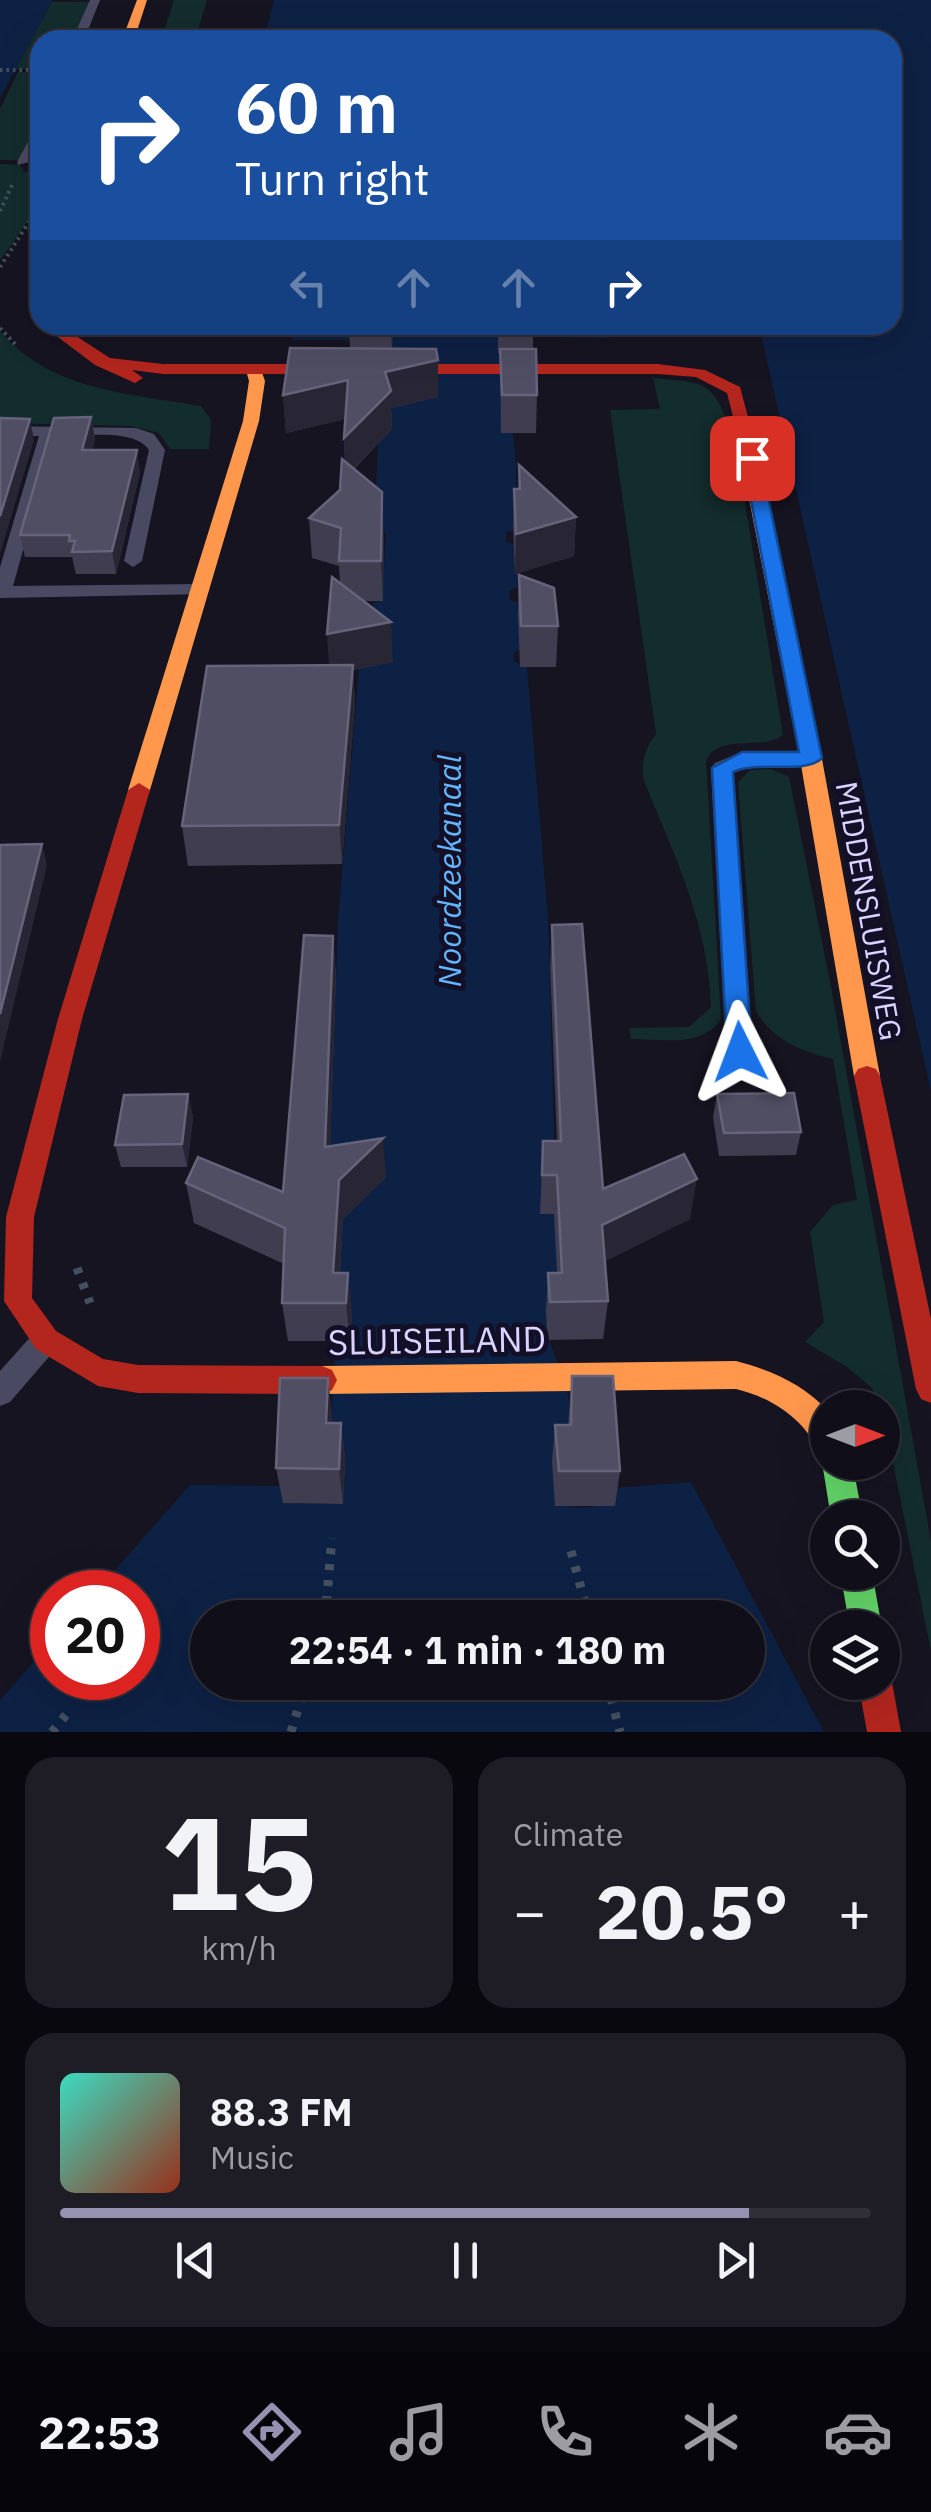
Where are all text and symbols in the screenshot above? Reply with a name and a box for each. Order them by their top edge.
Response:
text: 60 m [235,61,398,152]
icon: right [70,70,200,200]
text: Turn right [235,149,430,207]
icon: left [281,260,336,315]
icon: ahead [386,260,441,315]
icon: ahead [491,260,546,315]
icon: right [596,260,651,315]
pin [710,416,795,501]
icon: arrive [725,431,780,486]
water label: Noordzeekanaal [428,754,470,987]
street label: MIDDENSLUISWEG [828,778,911,1043]
position arrow [688,1000,792,1104]
street label: SLUISEILAND [327,1315,546,1365]
north arrow [810,1390,900,1480]
map controls [810,1390,900,1700]
button: search [810,1500,900,1590]
speed limit sign: 20 [30,1570,160,1700]
button: layers [810,1610,900,1700]
text: 22:54 · 1 min · 180 m [289,1625,666,1674]
text: 15 [161,1777,317,1946]
text: Climate [513,1813,623,1855]
text: 20.5° [595,1862,789,1960]
text: − [513,1876,546,1947]
text: + [838,1876,871,1947]
text: km/h [201,1927,277,1969]
text: 88.3 FM [210,2087,353,2136]
text: Music [210,2136,294,2178]
icon: previous [168,2233,223,2288]
icon: pause [438,2233,493,2288]
icon: next [708,2233,763,2288]
icon: directions [237,2397,307,2467]
icon: music [384,2397,454,2467]
icon: phone [530,2397,600,2467]
icon: climate [676,2397,746,2467]
icon: car [823,2397,893,2467]
text: 22:53 [38,2403,161,2461]

